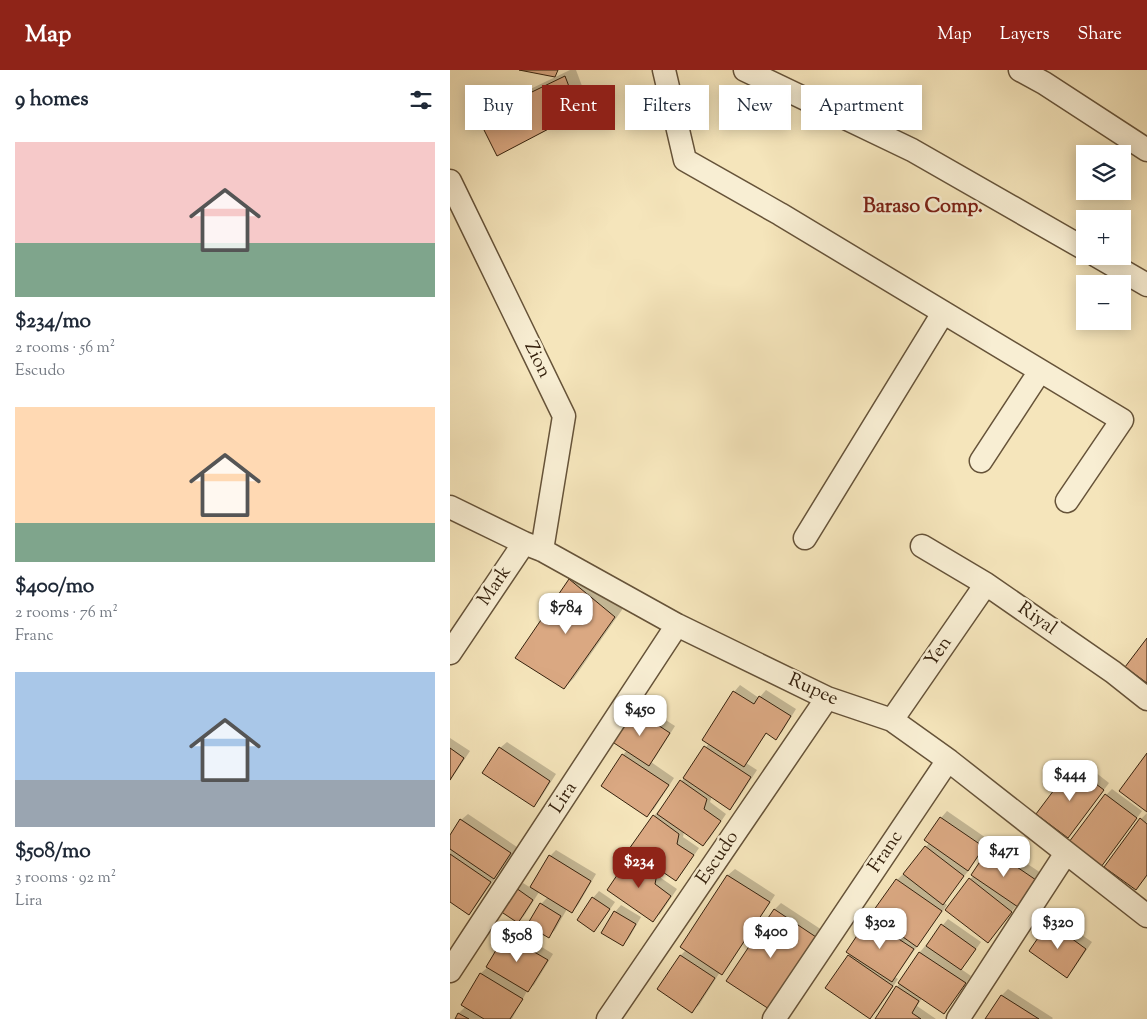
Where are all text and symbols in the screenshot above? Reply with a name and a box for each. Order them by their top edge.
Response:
text: Map [25,18,71,52]
text: Map [937,22,972,48]
text: Layers [1000,22,1050,48]
text: Share [1078,22,1122,48]
text: 9 homes [15,85,88,115]
chip: Buy [465,85,532,130]
chip: Rent [542,85,615,130]
chip: Filters [625,85,709,130]
chip: New [719,85,791,130]
chip: Apartment [801,85,922,130]
icon: filters [407,86,435,114]
map controls [1076,145,1131,330]
button: layers [1076,145,1131,200]
icon: home [180,175,270,265]
district label: Baraso Comp. [863,193,983,222]
button: + [1076,210,1131,265]
button: − [1076,275,1131,330]
text: $234/mo [15,307,91,337]
text: 2 rooms · 56 m² [15,337,115,360]
street label: Zion [517,337,557,383]
text: Escudo [15,360,65,383]
icon: home [180,440,270,530]
street label: Mark [472,560,519,612]
text: $400/mo [15,572,94,602]
pin: $784 [536,592,596,635]
street label: Riyal [1012,596,1062,642]
text: $784 [550,597,582,620]
text: 2 rooms · 76 m² [15,602,118,625]
text: Franc [15,625,54,648]
street label: Yen [919,631,959,673]
street label: Rupee [784,667,843,713]
pin: $450 [610,694,670,737]
text: $450 [625,699,655,722]
icon: home [180,705,270,795]
pin: $444 [1040,760,1100,802]
text: $444 [1054,764,1086,787]
street label: Lira [544,777,584,819]
street label: Franc [862,825,910,879]
street label: Escudo [690,826,746,890]
pin: $471 [974,836,1034,878]
text: $508/mo [15,837,91,867]
text: $471 [989,840,1019,863]
pin: $234 [609,846,669,889]
text: $234 [624,851,654,874]
text: 3 rooms · 92 m² [15,867,116,890]
text: Lira [15,890,43,913]
pin: $302 [850,908,910,950]
pin: $320 [1028,908,1088,950]
text: $302 [865,912,895,935]
text: $320 [1043,912,1073,935]
pin: $400 [741,916,801,959]
pin: $508 [487,920,547,963]
text: $400 [754,921,788,944]
text: $508 [502,925,532,948]

